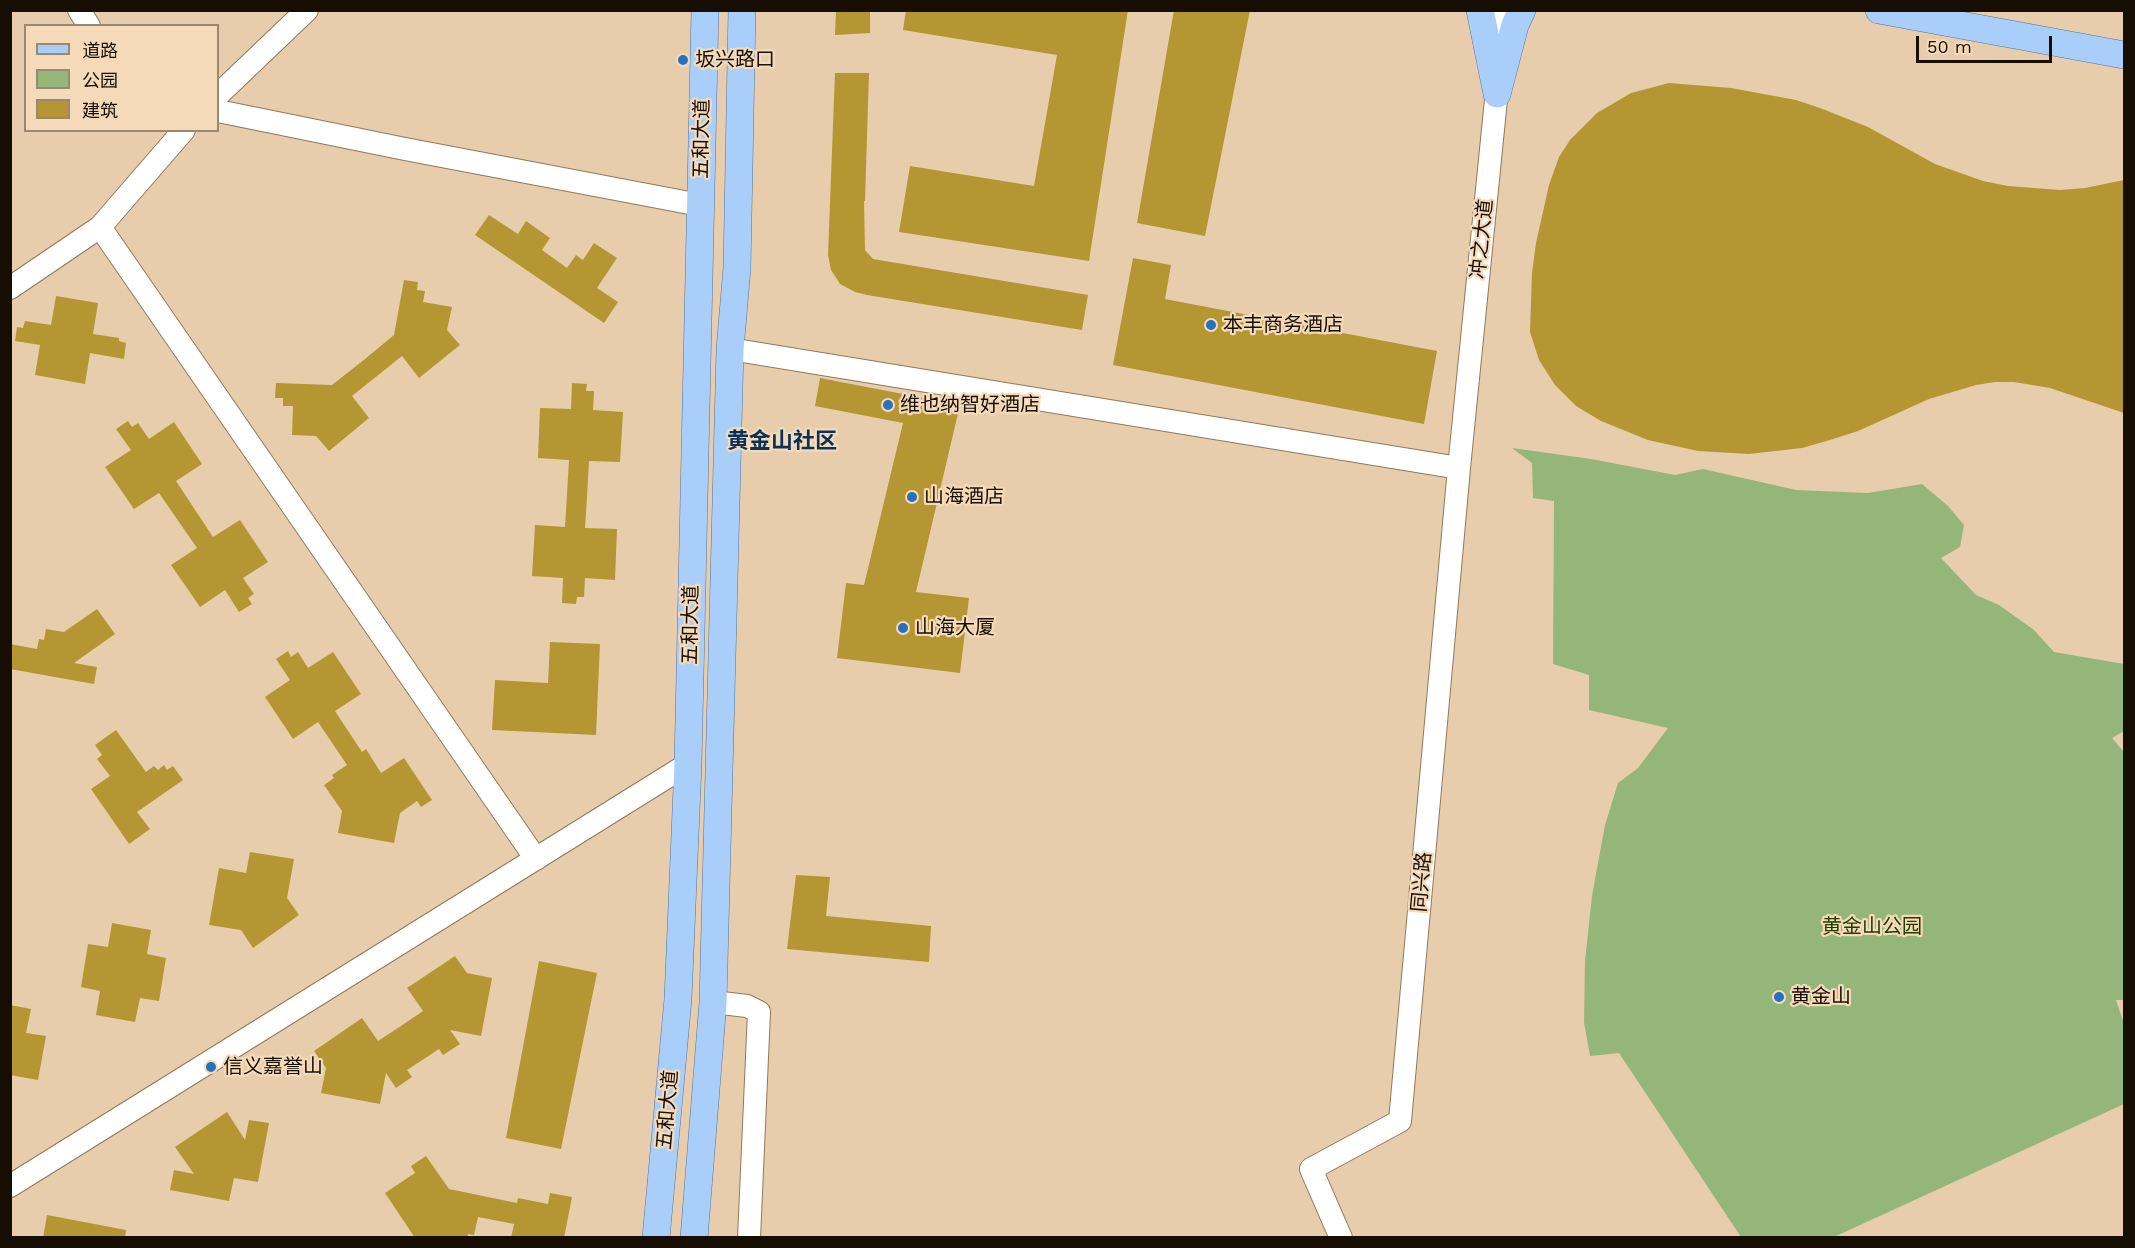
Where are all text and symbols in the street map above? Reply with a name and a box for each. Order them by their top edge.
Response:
legend [24,24,219,132]
scale bar [1919,24,2056,62]
text: 50 m [1927,36,1972,57]
text: 道路 [82,40,118,61]
place label: 坂兴路口 [695,48,775,72]
marker: 坂兴路口 [676,53,690,67]
text: 公园 [82,70,118,91]
street label: 五和大道 [689,99,715,179]
text: 建筑 [82,100,118,121]
street label: 冲之大道 [1466,198,1498,280]
place label: 本丰商务酒店 [1223,313,1343,337]
marker: 本丰商务酒店 [1204,318,1218,332]
place label: 维也纳智好酒店 [900,393,1040,417]
marker: 维也纳智好酒店 [881,398,895,412]
district label: 黄金山社区 [727,429,837,455]
place label: 山海酒店 [924,485,1004,509]
marker: 山海酒店 [905,490,919,504]
street label: 五和大道 [678,585,704,665]
place label: 山海大厦 [915,616,995,640]
marker: 山海大厦 [896,621,910,635]
street label: 同兴路 [1407,851,1437,913]
park label: 黄金山公园 [1822,915,1922,939]
place label: 黄金山 [1791,985,1851,1009]
marker: 黄金山 [1772,990,1786,1004]
place label: 信义嘉誉山 [223,1055,323,1079]
marker: 信义嘉誉山 [204,1060,218,1074]
street label: 五和大道 [653,1069,683,1151]

